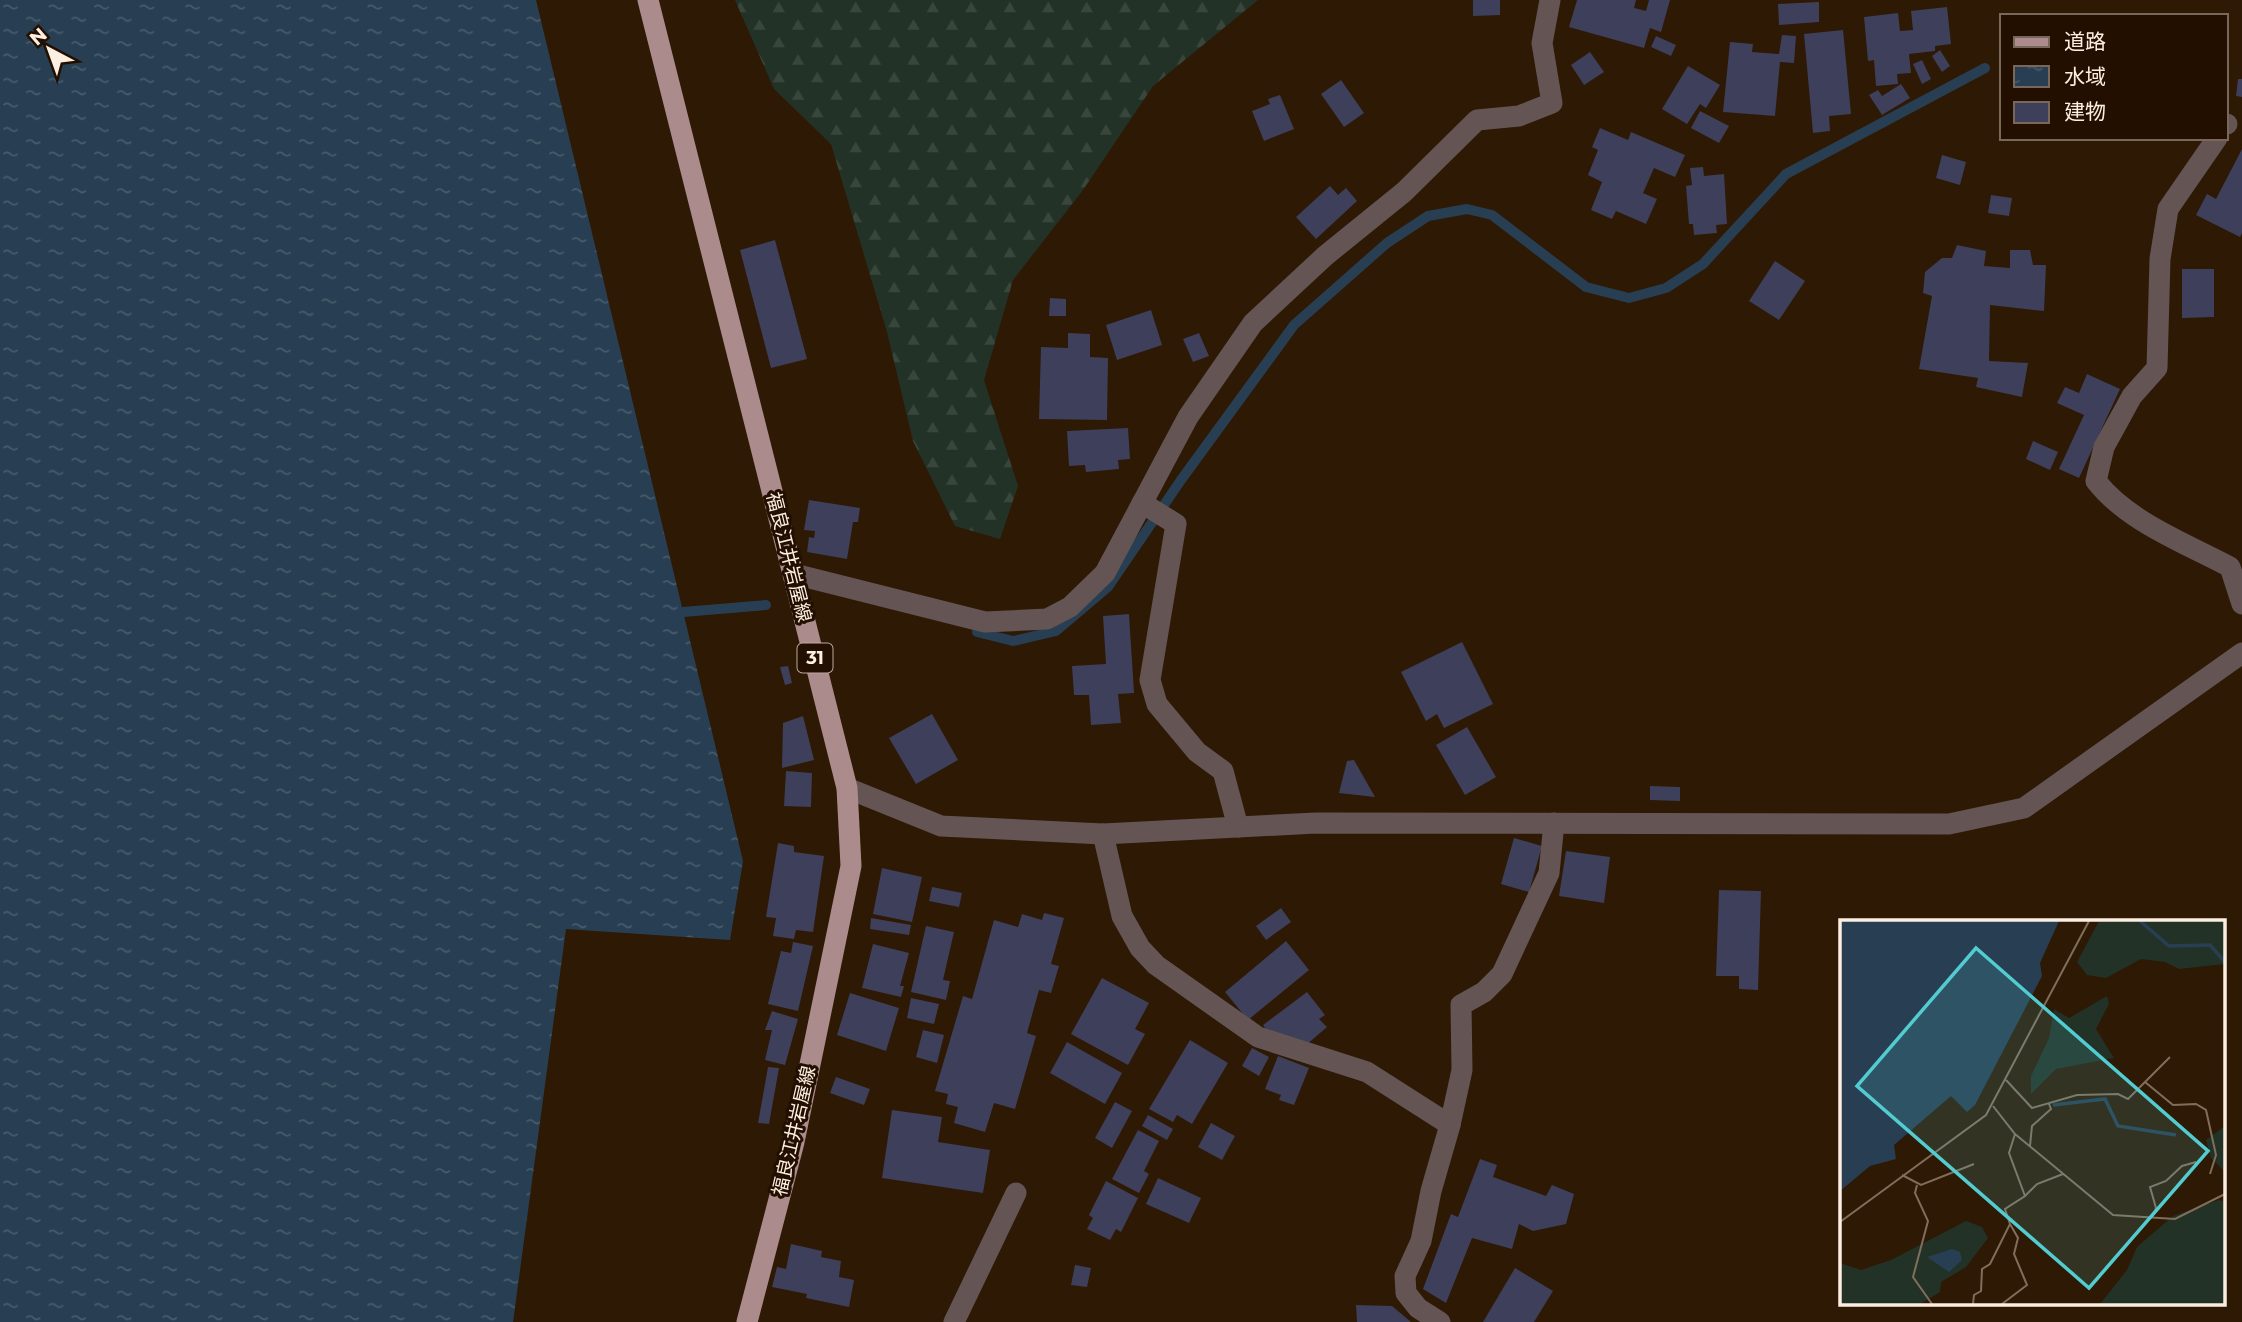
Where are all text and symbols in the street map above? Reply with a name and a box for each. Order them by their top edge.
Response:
north arrow [14,14,84,84]
legend [2000,14,2228,140]
text: N [25,23,52,50]
text: 道路 [2064,29,2106,54]
text: 水域 [2064,64,2106,89]
text: 建物 [2064,99,2106,124]
street label: 福良江井岩屋線 [762,490,816,624]
road number: 31 [798,644,832,672]
inset map [1840,920,2224,1304]
street label: 福良江井岩屋線 [768,1064,820,1198]

